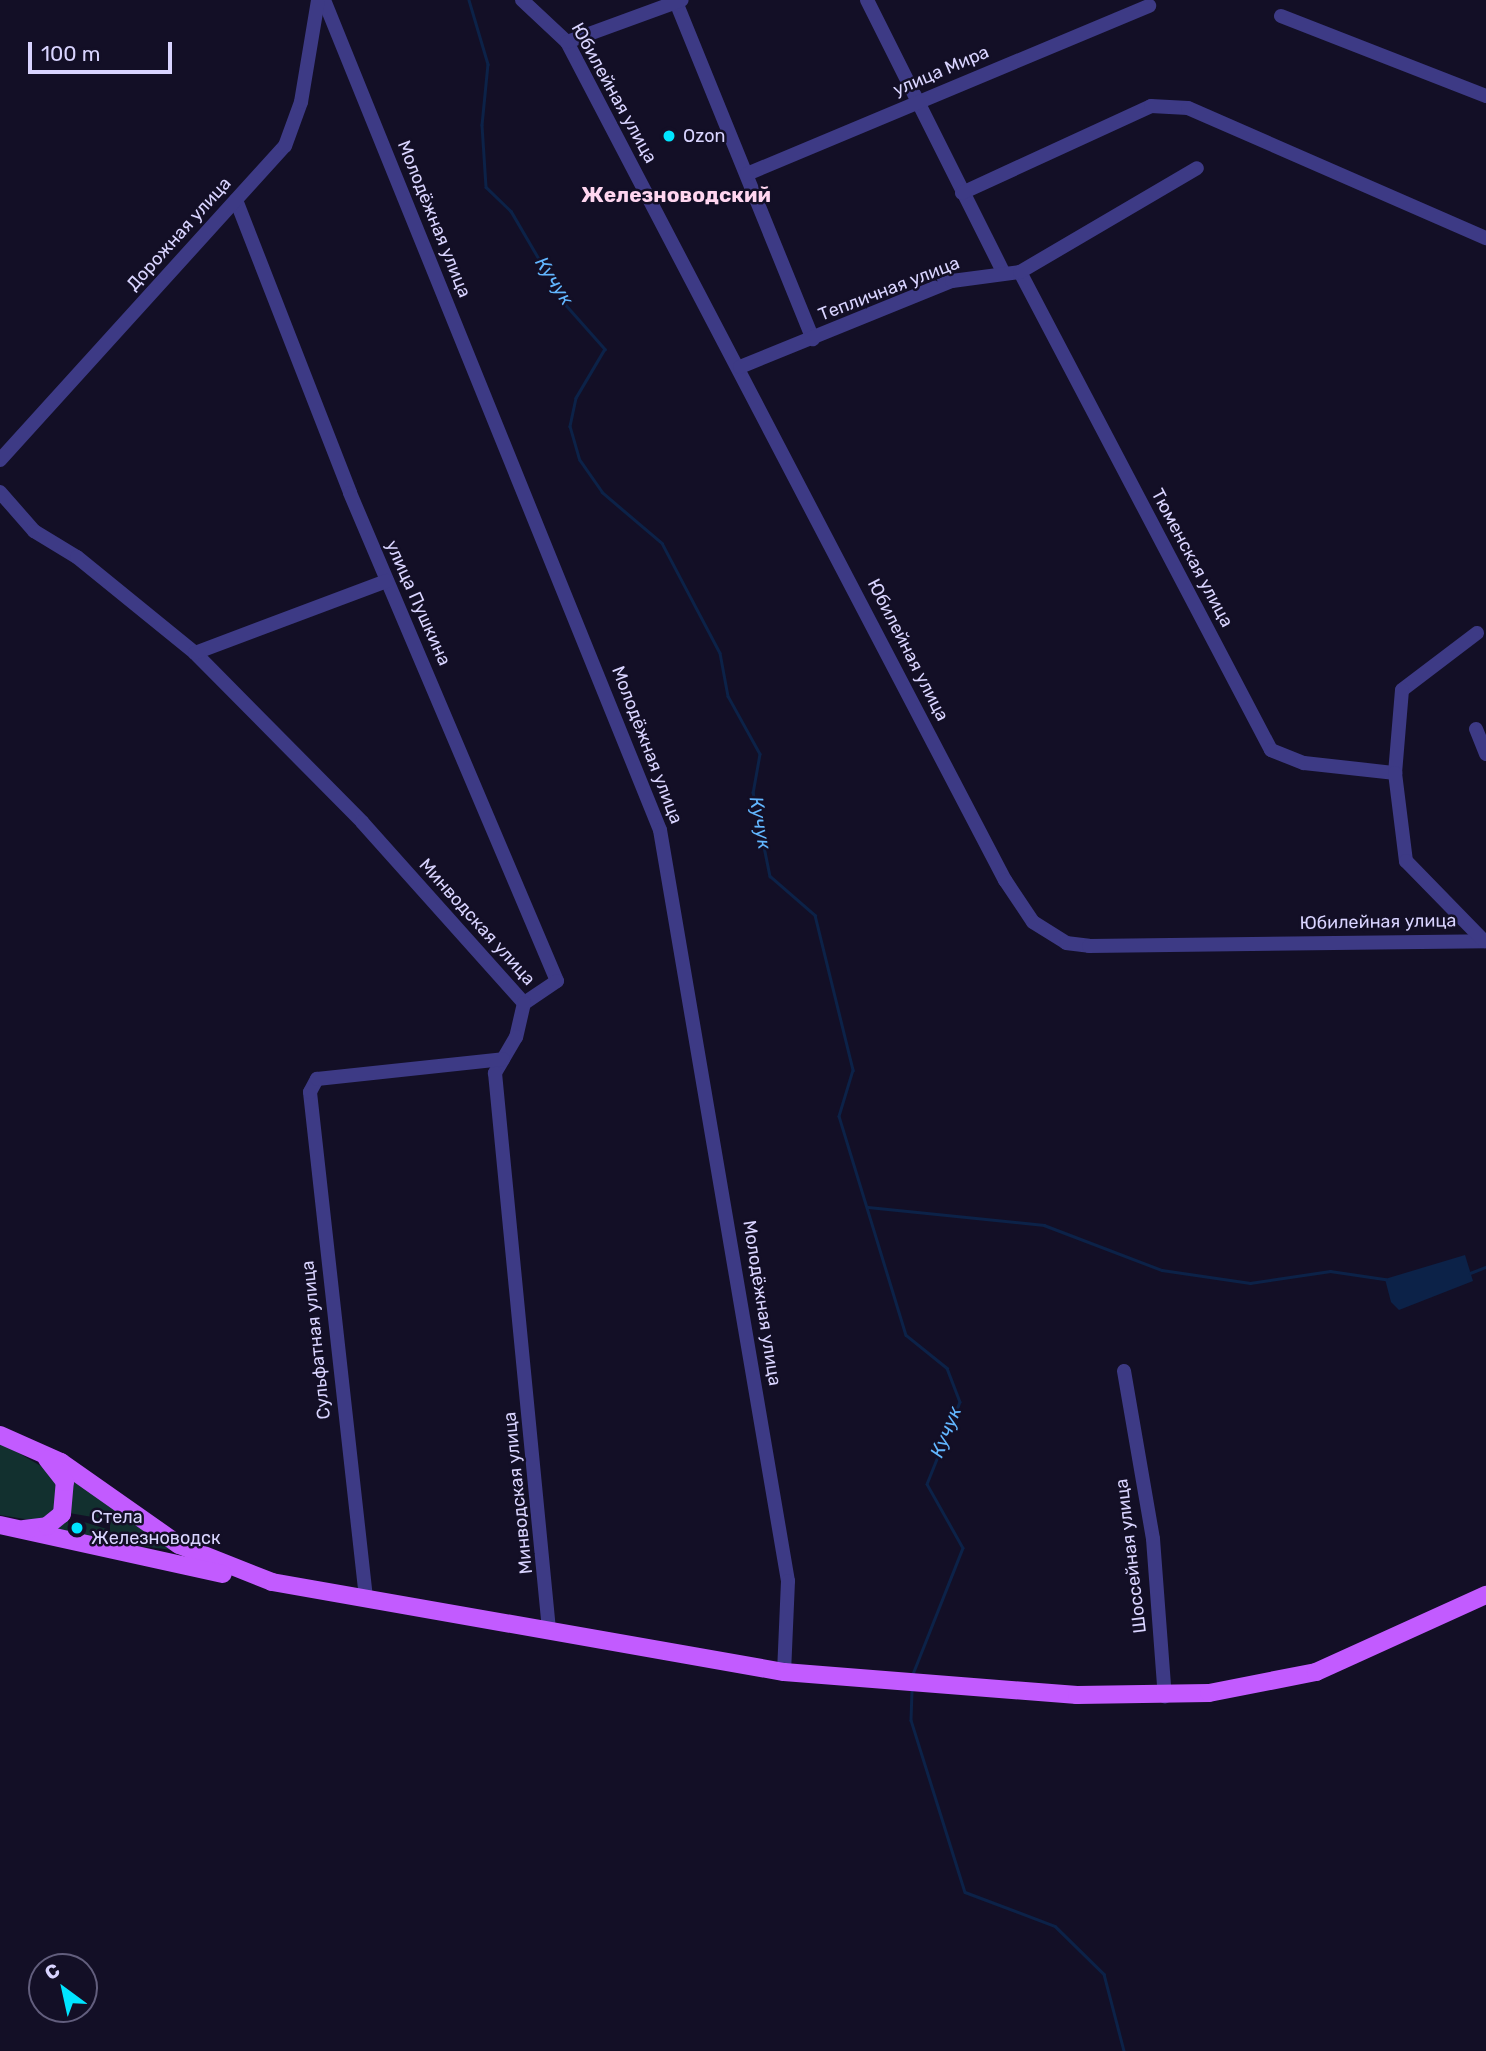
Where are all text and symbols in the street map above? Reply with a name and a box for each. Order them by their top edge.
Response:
street label: Юбилейная улица [567,19,661,167]
scale bar [32,28,175,72]
text: 100 m [41,41,100,66]
street label: улица Мира [890,41,992,101]
place label: Ozon [683,125,725,147]
marker: Ozon [661,128,677,144]
street label: Молодёжная улица [393,137,475,301]
street label: Дорожная улица [122,173,236,295]
district label: Железноводский [581,182,771,208]
water label: Кучук [530,252,578,310]
street label: Тепличная улица [815,252,963,326]
street label: Тюменская улица [1146,485,1238,631]
street label: улица Пушкина [381,537,455,669]
street label: Юбилейная улица [863,575,953,725]
street label: Молодёжная улица [607,663,687,827]
water label: Кучук [744,795,776,851]
street label: Минводская улица [414,854,540,990]
street label: Юбилейная улица [1299,910,1457,934]
street label: Молодёжная улица [738,1219,786,1387]
street label: Сульфатная улица [297,1259,335,1421]
water label: Кучук [925,1403,967,1461]
street label: Минводская улица [499,1411,537,1575]
street label: Шоссейная улица [1111,1478,1151,1634]
place label: Стела Железноводск [91,1507,221,1550]
marker: Стела Железноводск [69,1520,85,1536]
north arrow [28,1953,98,2023]
text: С [41,1958,64,1985]

